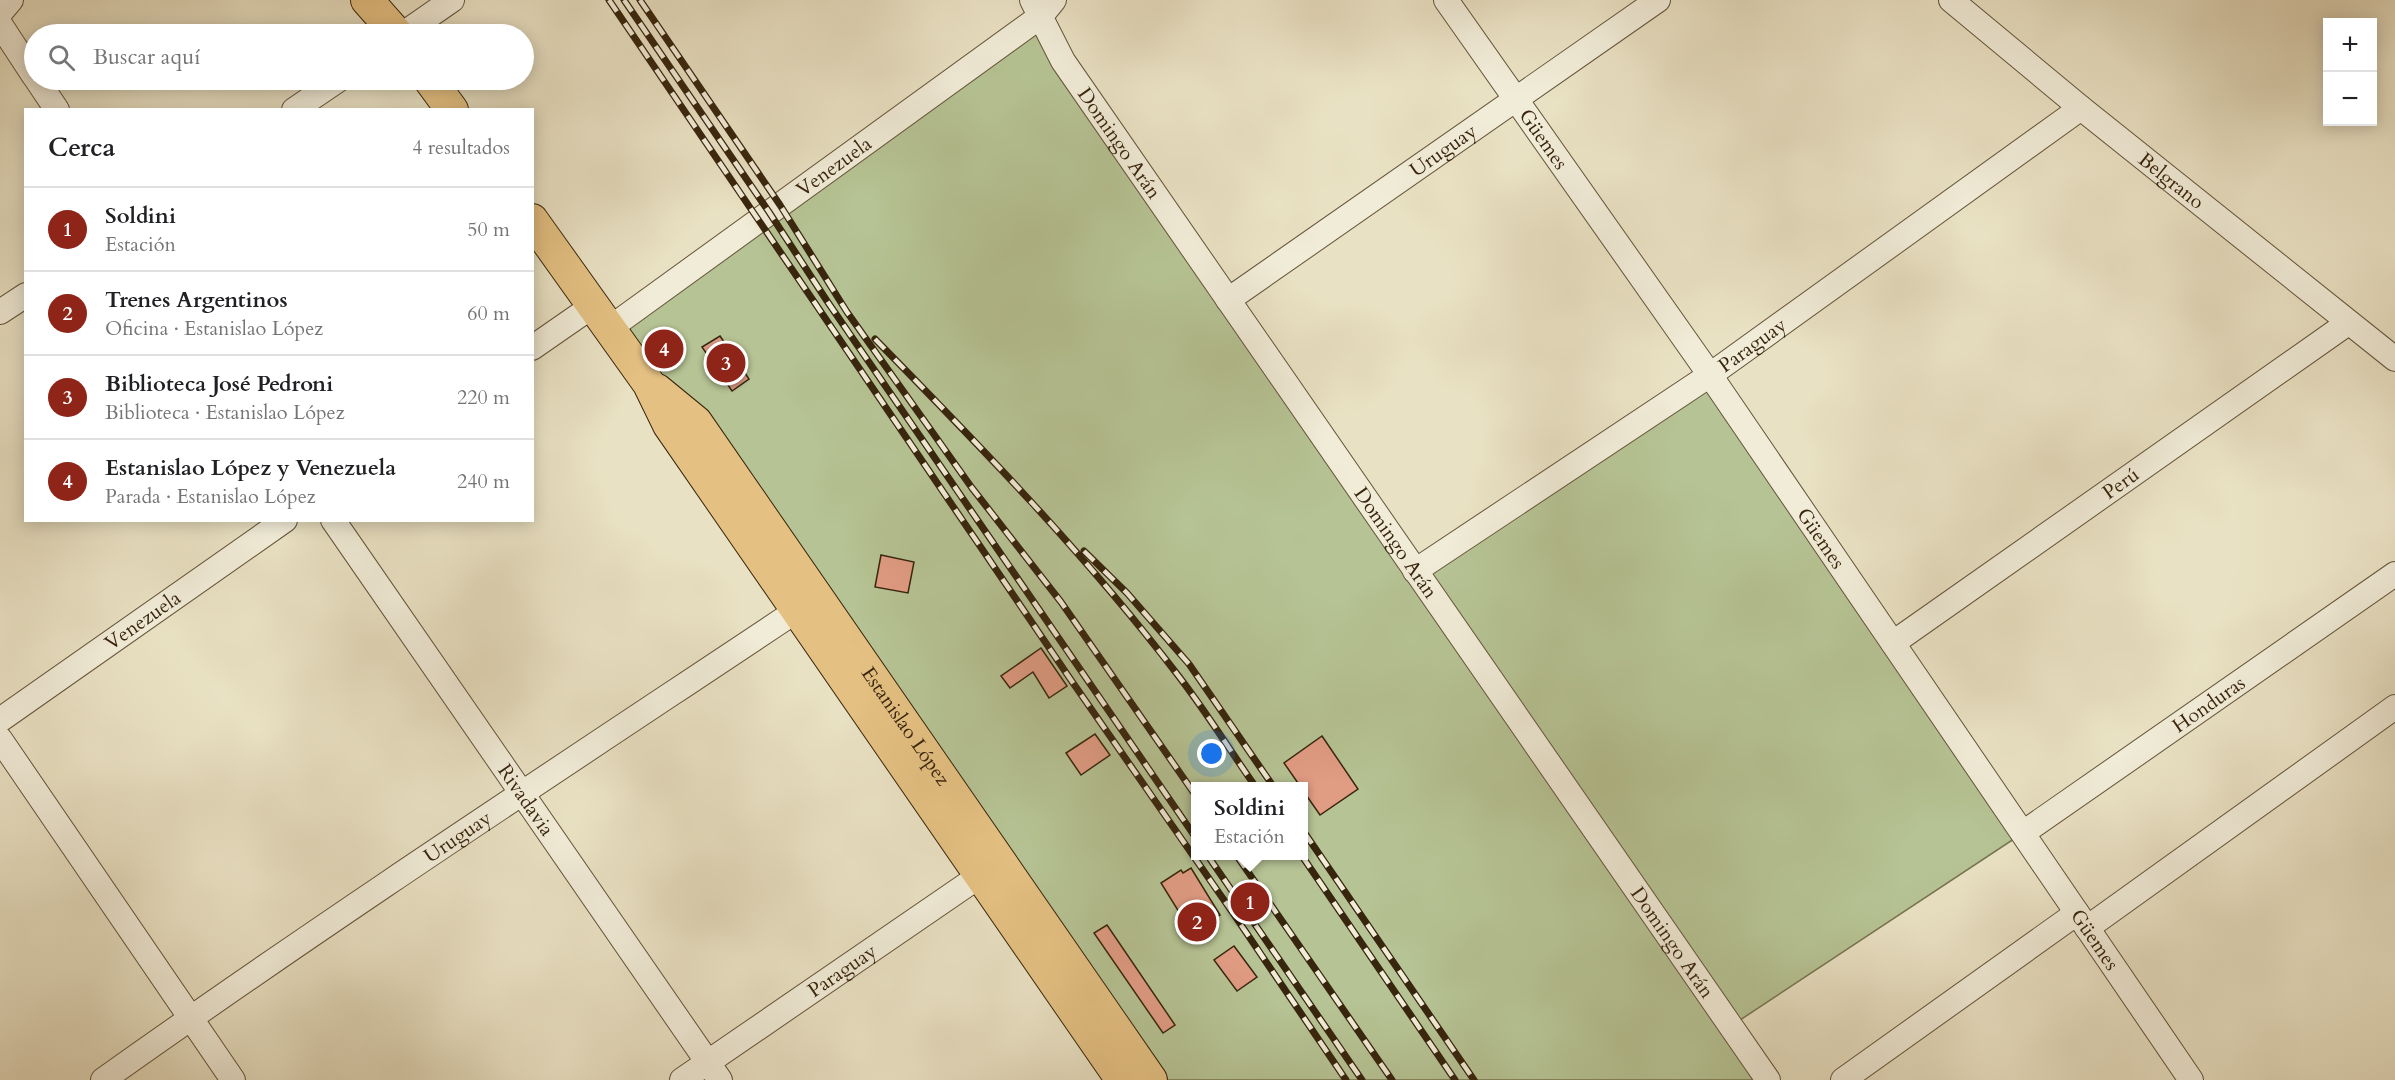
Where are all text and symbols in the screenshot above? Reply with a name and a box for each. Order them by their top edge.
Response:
map controls [2323,18,2377,126]
button: + [2323,18,2377,72]
search box [24,24,534,90]
icon: search [45,41,78,74]
text: Buscar aquí [93,42,200,72]
button: − [2323,72,2377,126]
street label: Domingo Arán [1071,82,1168,205]
street label: Güemes [1513,103,1574,175]
street label: Uruguay [1404,117,1482,183]
text: Cerca [48,130,115,165]
street label: Venezuela [791,130,877,203]
text: 4 resultados [412,134,510,161]
street label: Belgrano [2133,146,2210,216]
text: Soldini [105,201,176,231]
text: 1 [62,216,73,243]
text: 50 m [467,216,510,243]
text: Estación [105,231,176,258]
text: Trenes Argentinos [105,285,288,315]
text: 2 [62,300,73,327]
text: 60 m [467,300,510,327]
street label: Paraguay [1713,311,1792,379]
text: Oficina · Estanislao López [105,315,323,342]
pin: 4 [644,326,684,372]
pin: 3 [706,340,746,386]
text: Biblioteca José Pedroni [105,369,333,399]
text: 3 [62,384,73,411]
text: 220 m [457,384,510,411]
text: Biblioteca · Estanislao López [105,399,345,426]
text: Estanislao López y Venezuela [105,453,396,483]
street label: Perú [2097,461,2145,506]
text: 4 [62,468,73,495]
text: 240 m [457,468,510,495]
street label: Domingo Arán [1348,482,1444,604]
text: Parada · Estanislao López [105,483,316,510]
street label: Güemes [1790,502,1851,574]
street label: Venezuela [99,584,186,657]
street label: Estanislao López [855,661,957,791]
street label: Honduras [2167,669,2251,739]
your location [1197,739,1226,768]
street label: Rivadavia [491,759,560,842]
popup [1191,782,1308,860]
text: Soldini [1214,793,1285,823]
street label: Uruguay [419,804,497,869]
text: Estación [1214,823,1285,850]
pin: 1 [1230,880,1270,924]
street label: Domingo Arán [1624,881,1721,1004]
pin: 2 [1178,900,1216,944]
street label: Güemes [2064,904,2125,976]
street label: Paraguay [803,937,882,1004]

